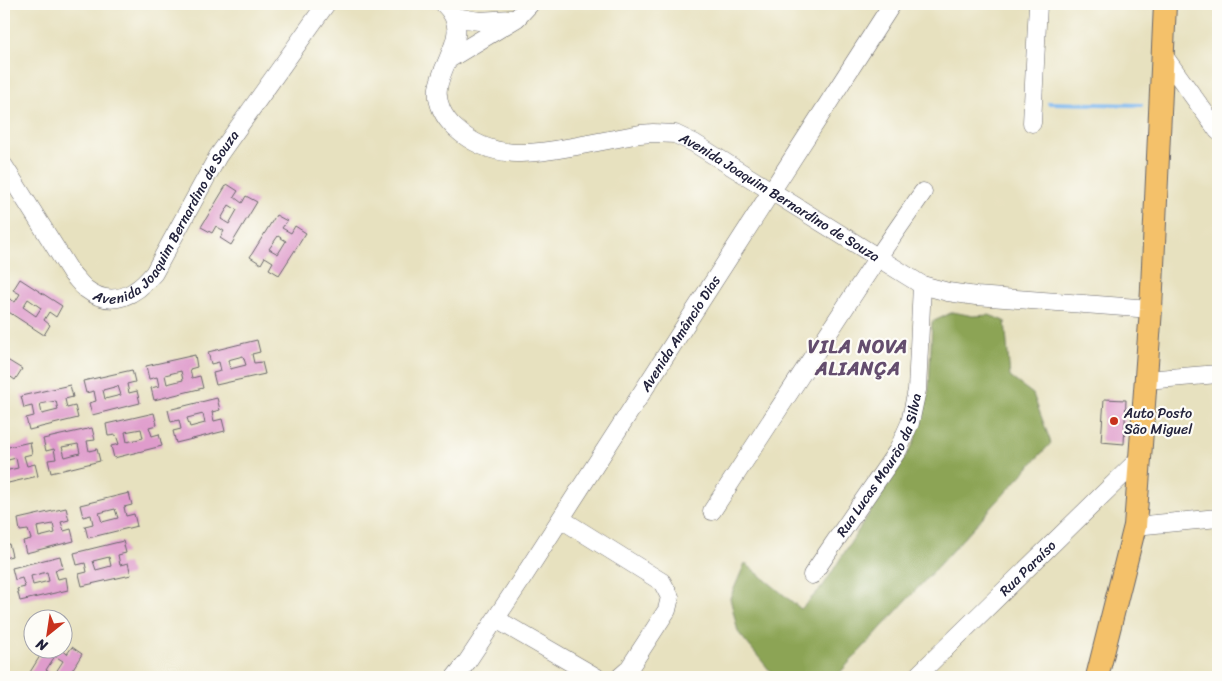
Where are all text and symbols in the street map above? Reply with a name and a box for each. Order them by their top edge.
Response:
street label: Avenida Joaquim Bernardino de Souza [89,125,246,312]
street label: Avenida Joaquim Bernardino de Souza [674,125,885,269]
street label: Avenida Amâncio Dias [633,270,728,398]
district label: VILA NOVA ALIANÇA [808,330,908,385]
street label: Rua Lucas Mourão da Silva [830,391,929,542]
place label: Auto Posto São Miguel [1123,401,1193,442]
marker: Auto Posto São Miguel [1108,415,1120,427]
street label: Rua Paraíso [993,534,1062,602]
north arrow [22,608,72,658]
text: N [31,631,53,659]

